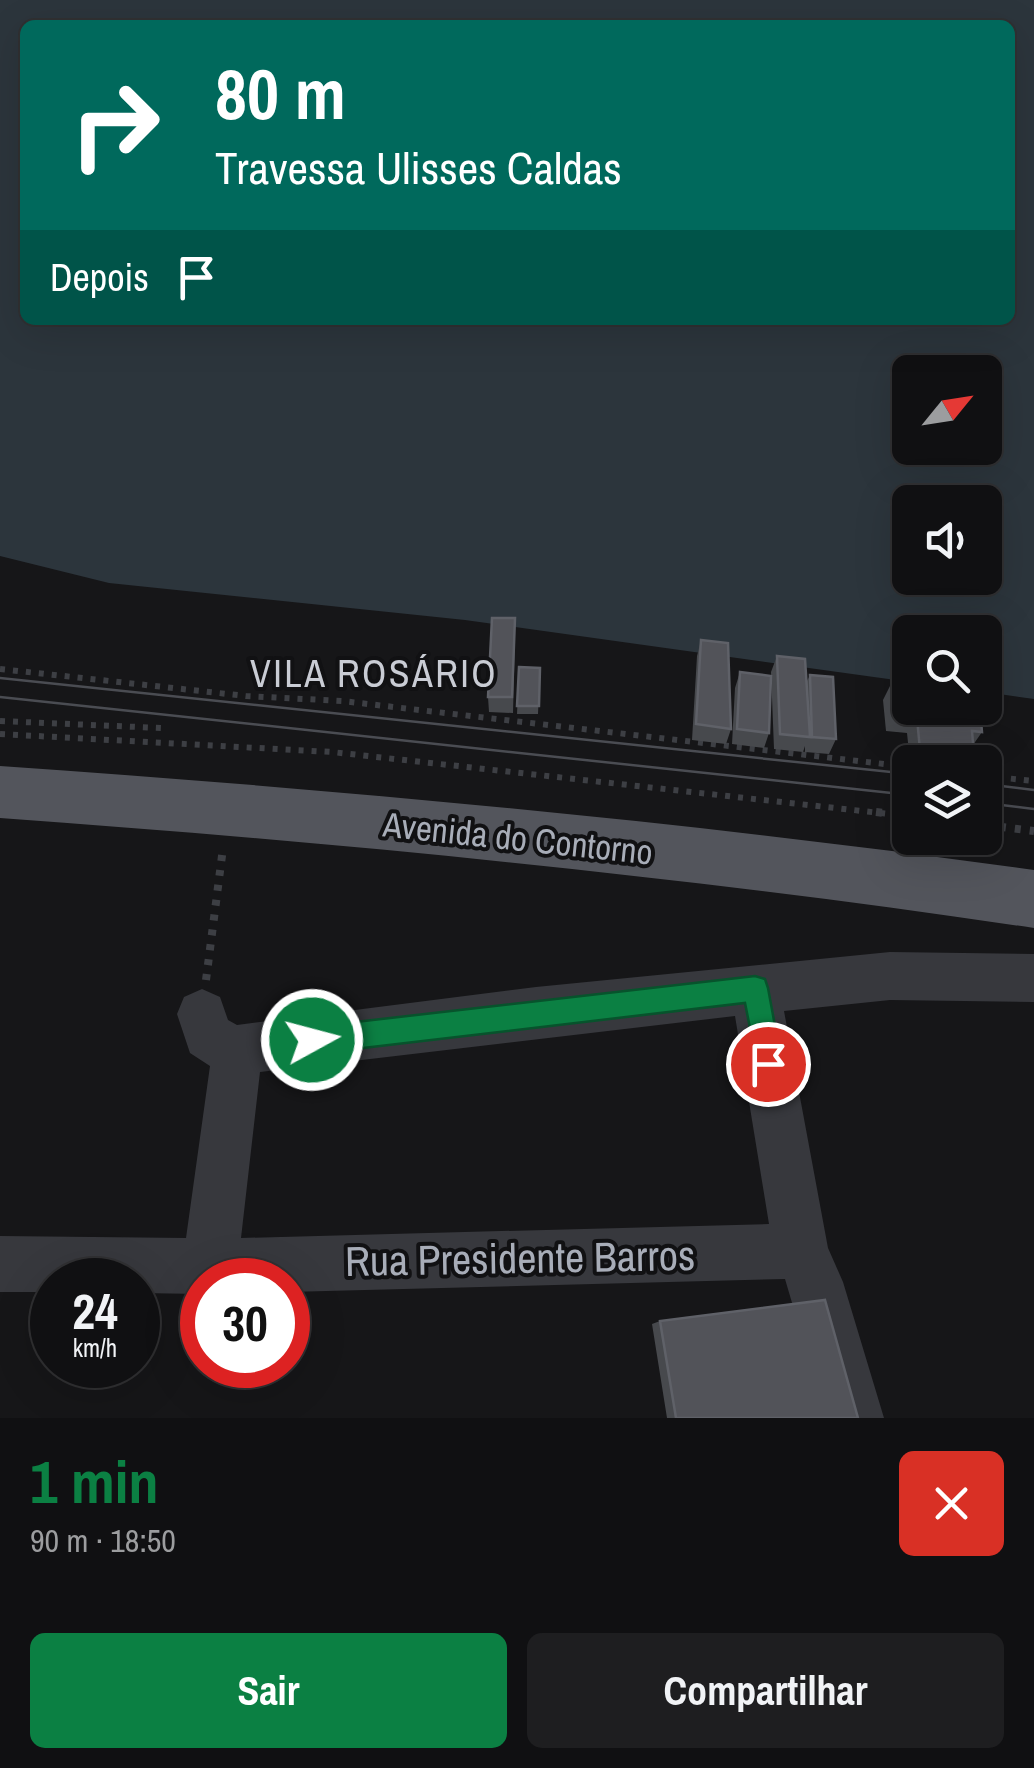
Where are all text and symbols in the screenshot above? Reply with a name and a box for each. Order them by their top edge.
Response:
text: 80 m [215,47,346,141]
icon: right [50,60,180,190]
text: Travessa Ulisses Caldas [215,137,622,198]
icon: arrive [169,250,224,305]
text: Depois [50,252,149,303]
north arrow [892,355,1002,465]
map controls [892,355,1002,855]
button: sound [892,485,1002,595]
button: search [892,615,1002,725]
district label: VILA ROSÁRIO [250,648,498,699]
button: layers [892,745,1002,855]
street label: Avenida do Contorno [380,800,655,876]
position arrow [260,988,364,1092]
pin [726,1022,811,1107]
icon: arrive [741,1037,796,1092]
street label: Rua Presidente Barros [344,1227,696,1289]
speed limit sign: 30 [180,1258,310,1388]
text: 24 [72,1277,118,1345]
text: km/h [73,1331,117,1365]
text: 1 min [30,1441,159,1522]
button: close [899,1451,1004,1556]
text: 90 m · 18:50 [30,1519,176,1562]
button: Sair [30,1633,507,1748]
button: Compartilhar [527,1633,1004,1748]

